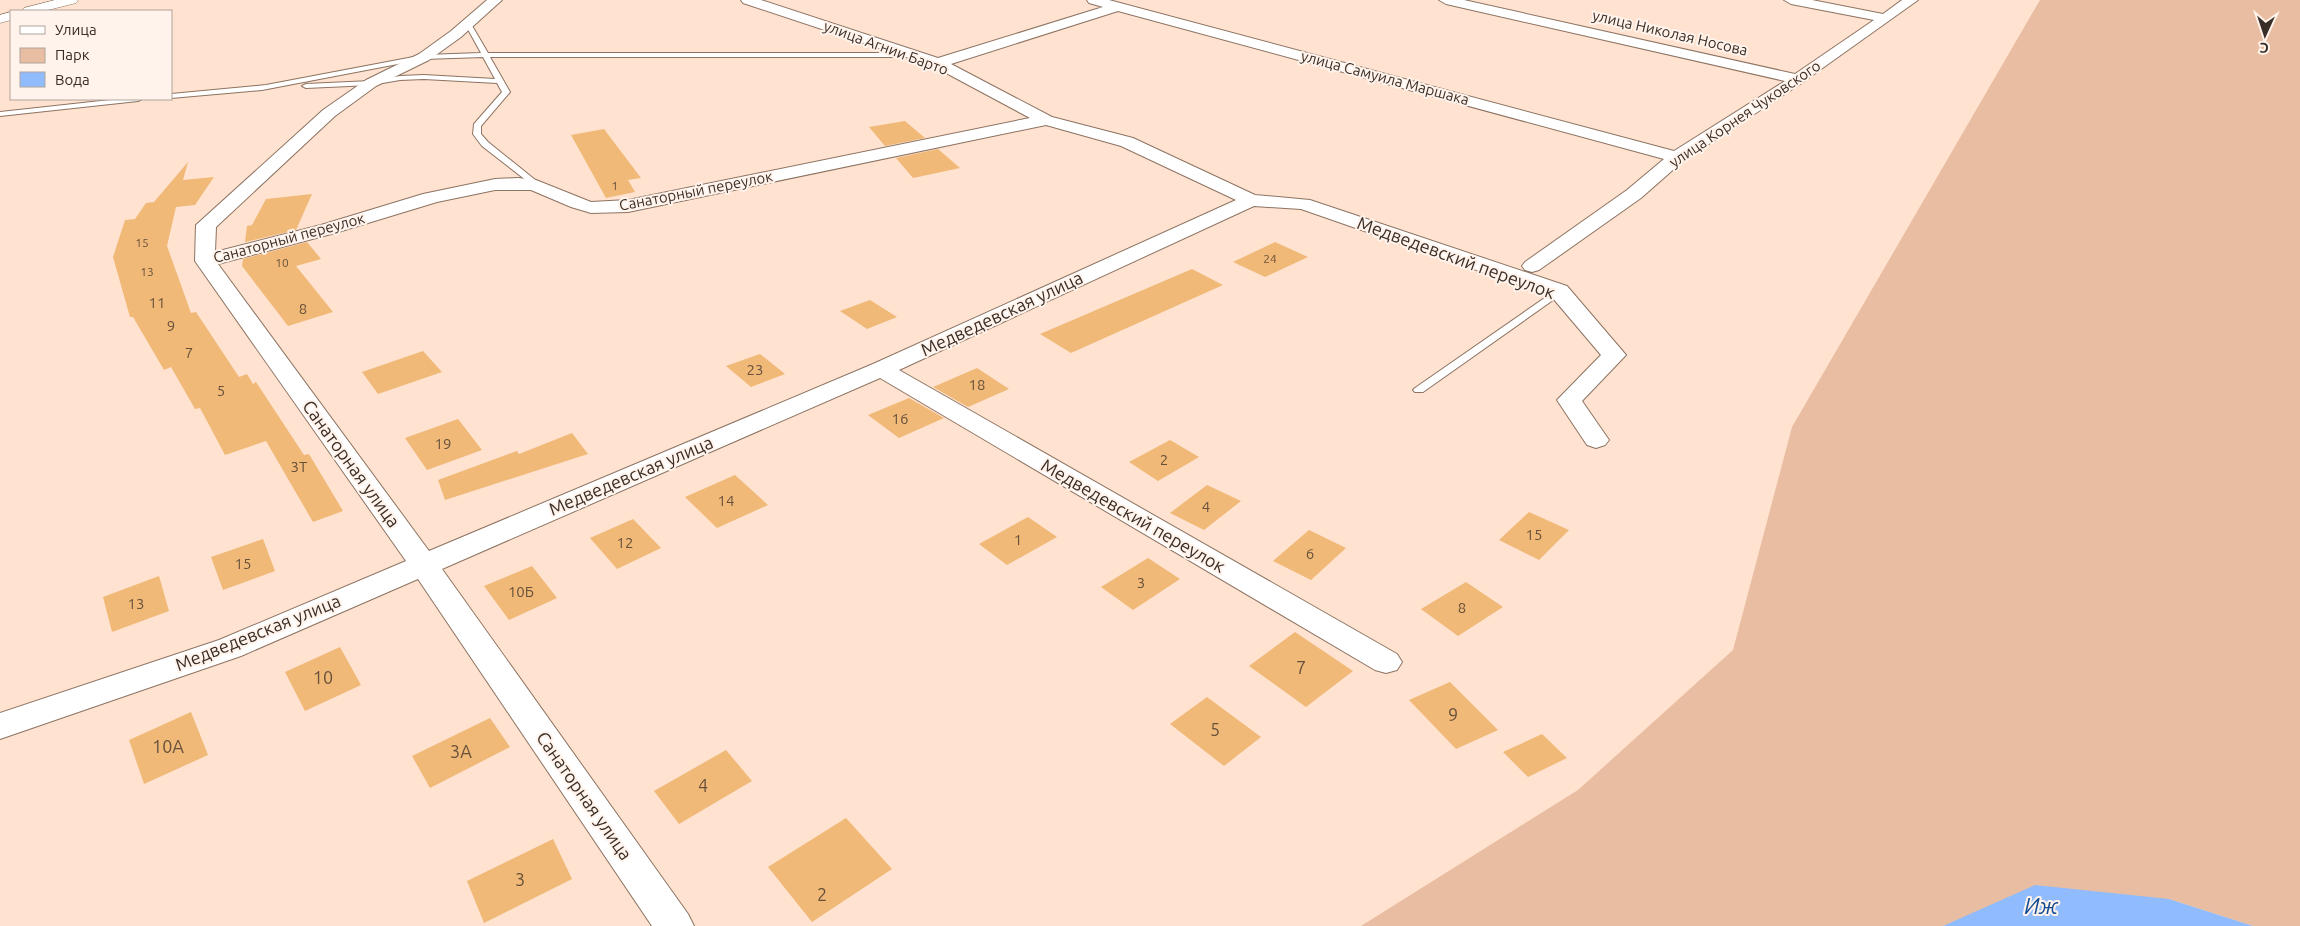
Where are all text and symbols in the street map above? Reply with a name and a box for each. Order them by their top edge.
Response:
street label: улица Николая Носова [1591,6,1749,59]
legend [10,10,172,100]
north arrow [2240,10,2290,60]
street label: улица Агнии Барто [822,17,951,78]
text: Улица [55,21,97,38]
text: С [2259,40,2269,56]
text: Парк [55,46,90,63]
street label: улица Самуила Маршака [1299,47,1471,108]
street label: улица Корнея Чуковского [1666,57,1823,171]
text: Вода [55,71,90,88]
street label: Санаторный переулок [618,167,774,214]
house number: 1 [612,179,618,192]
street label: Санаторный переулок [211,209,367,266]
street label: Медведевский переулок [1355,212,1558,302]
house number: 15 [135,236,149,249]
house number: 24 [1263,252,1277,265]
house number: 10 [275,256,289,269]
house number: 13 [140,265,154,278]
street label: Медведевская улица [917,267,1086,359]
house number: 11 [149,294,165,311]
house number: 8 [299,300,307,317]
house number: 9 [167,317,175,334]
house number: 7 [185,344,193,361]
house number: 23 [747,361,763,378]
house number: 18 [969,376,985,393]
house number: 5 [217,382,225,399]
street label: Санаторная улица [299,396,405,531]
house number: 16 [892,410,908,427]
street label: Медведевская улица [546,431,716,519]
house number: 19 [435,435,451,452]
house number: 2 [1160,451,1168,468]
street label: Медведевский переулок [1038,454,1229,576]
house number: 3Т [291,458,308,475]
house number: 14 [718,492,734,509]
house number: 4 [1202,498,1210,515]
house number: 15 [1526,526,1542,543]
house number: 1 [1014,531,1022,548]
house number: 12 [617,534,633,551]
house number: 6 [1306,545,1314,562]
house number: 15 [235,555,251,572]
house number: 3 [1137,574,1145,591]
house number: 10Б [508,583,534,600]
street label: Медведевская улица [172,590,343,674]
house number: 13 [128,595,144,612]
house number: 8 [1458,599,1466,616]
house number: 7 [1296,657,1306,677]
house number: 10 [313,667,333,687]
house number: 9 [1448,704,1458,724]
house number: 5 [1210,719,1220,739]
street label: Санаторная улица [533,727,637,863]
house number: 10А [152,736,184,756]
house number: 3А [450,741,472,761]
house number: 4 [698,775,708,795]
house number: 3 [515,869,525,889]
house number: 2 [817,884,827,904]
water label: Иж [2024,893,2059,918]

